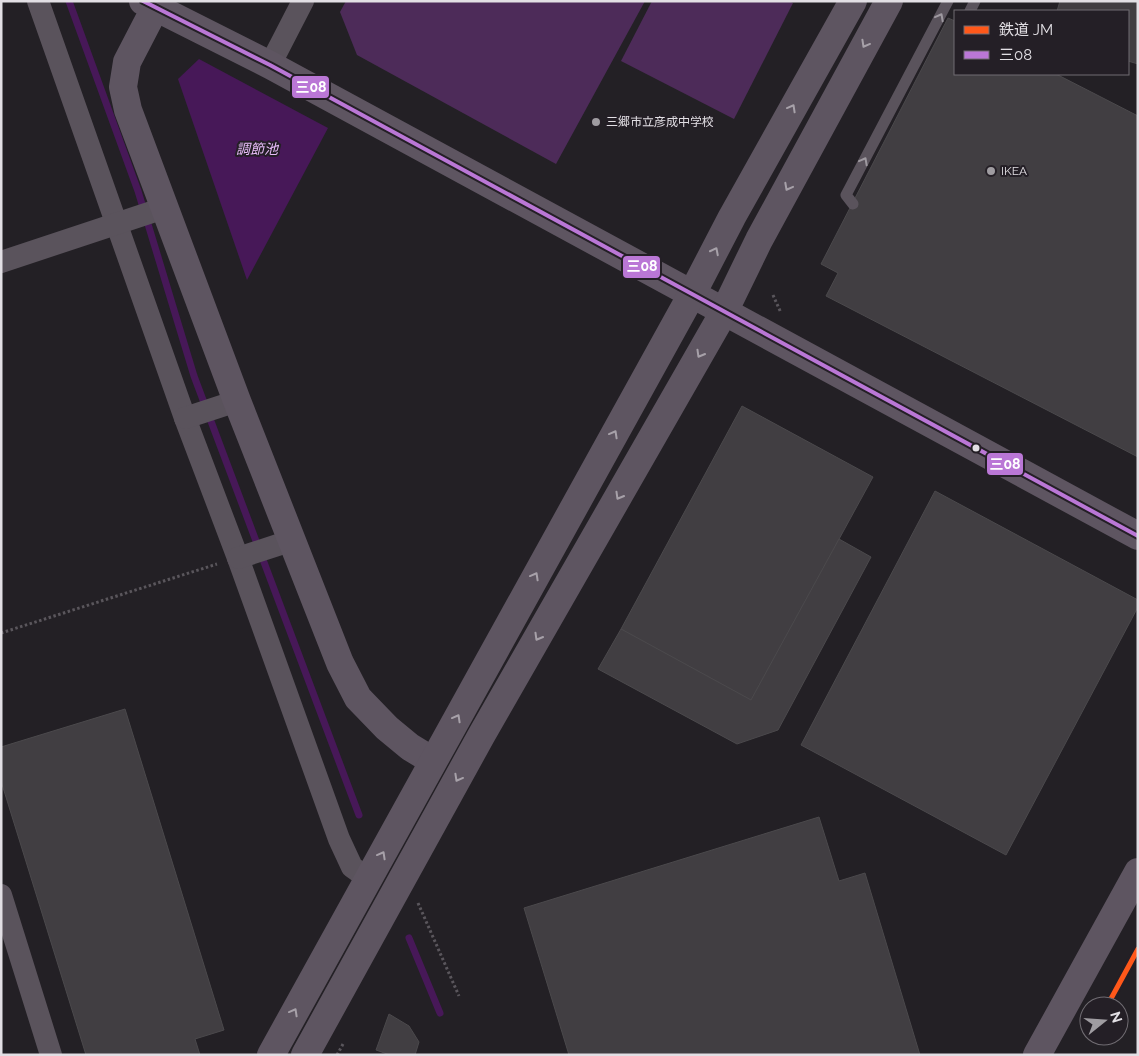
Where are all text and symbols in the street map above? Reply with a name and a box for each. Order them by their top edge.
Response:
legend [954,10,1129,75]
one-way arrow [934,14,944,23]
text: 鉄道 JM [999,21,1053,39]
one-way arrow [861,39,871,48]
text: 三08 [999,46,1032,64]
line badge: 三08 [291,75,330,99]
text: 三08 [295,79,327,95]
one-way arrow [786,104,796,113]
place label: 三郷市立彦成中学校 [606,115,714,129]
marker: 三郷市立彦成中学校 [590,116,602,128]
water label: 調節池 [236,141,280,157]
one-way arrow [858,158,868,167]
place label: IKEA [1001,164,1027,178]
marker: IKEA [985,165,997,177]
one-way arrow [784,182,794,191]
one-way arrow [709,247,719,256]
line badge: 三08 [622,255,661,279]
text: 三08 [626,258,658,274]
one-way arrow [696,349,706,358]
one-way arrow [608,430,618,439]
unlabelled marker [971,443,981,453]
line badge: 三08 [986,452,1024,476]
text: 三08 [989,456,1021,472]
one-way arrow [615,490,625,499]
one-way arrow [529,572,539,581]
one-way arrow [535,631,545,640]
one-way arrow [450,714,460,723]
one-way arrow [455,773,465,782]
one-way arrow [375,851,385,860]
north arrow [1079,996,1129,1046]
one-way arrow [288,1008,298,1017]
text: N [1107,1010,1126,1025]

